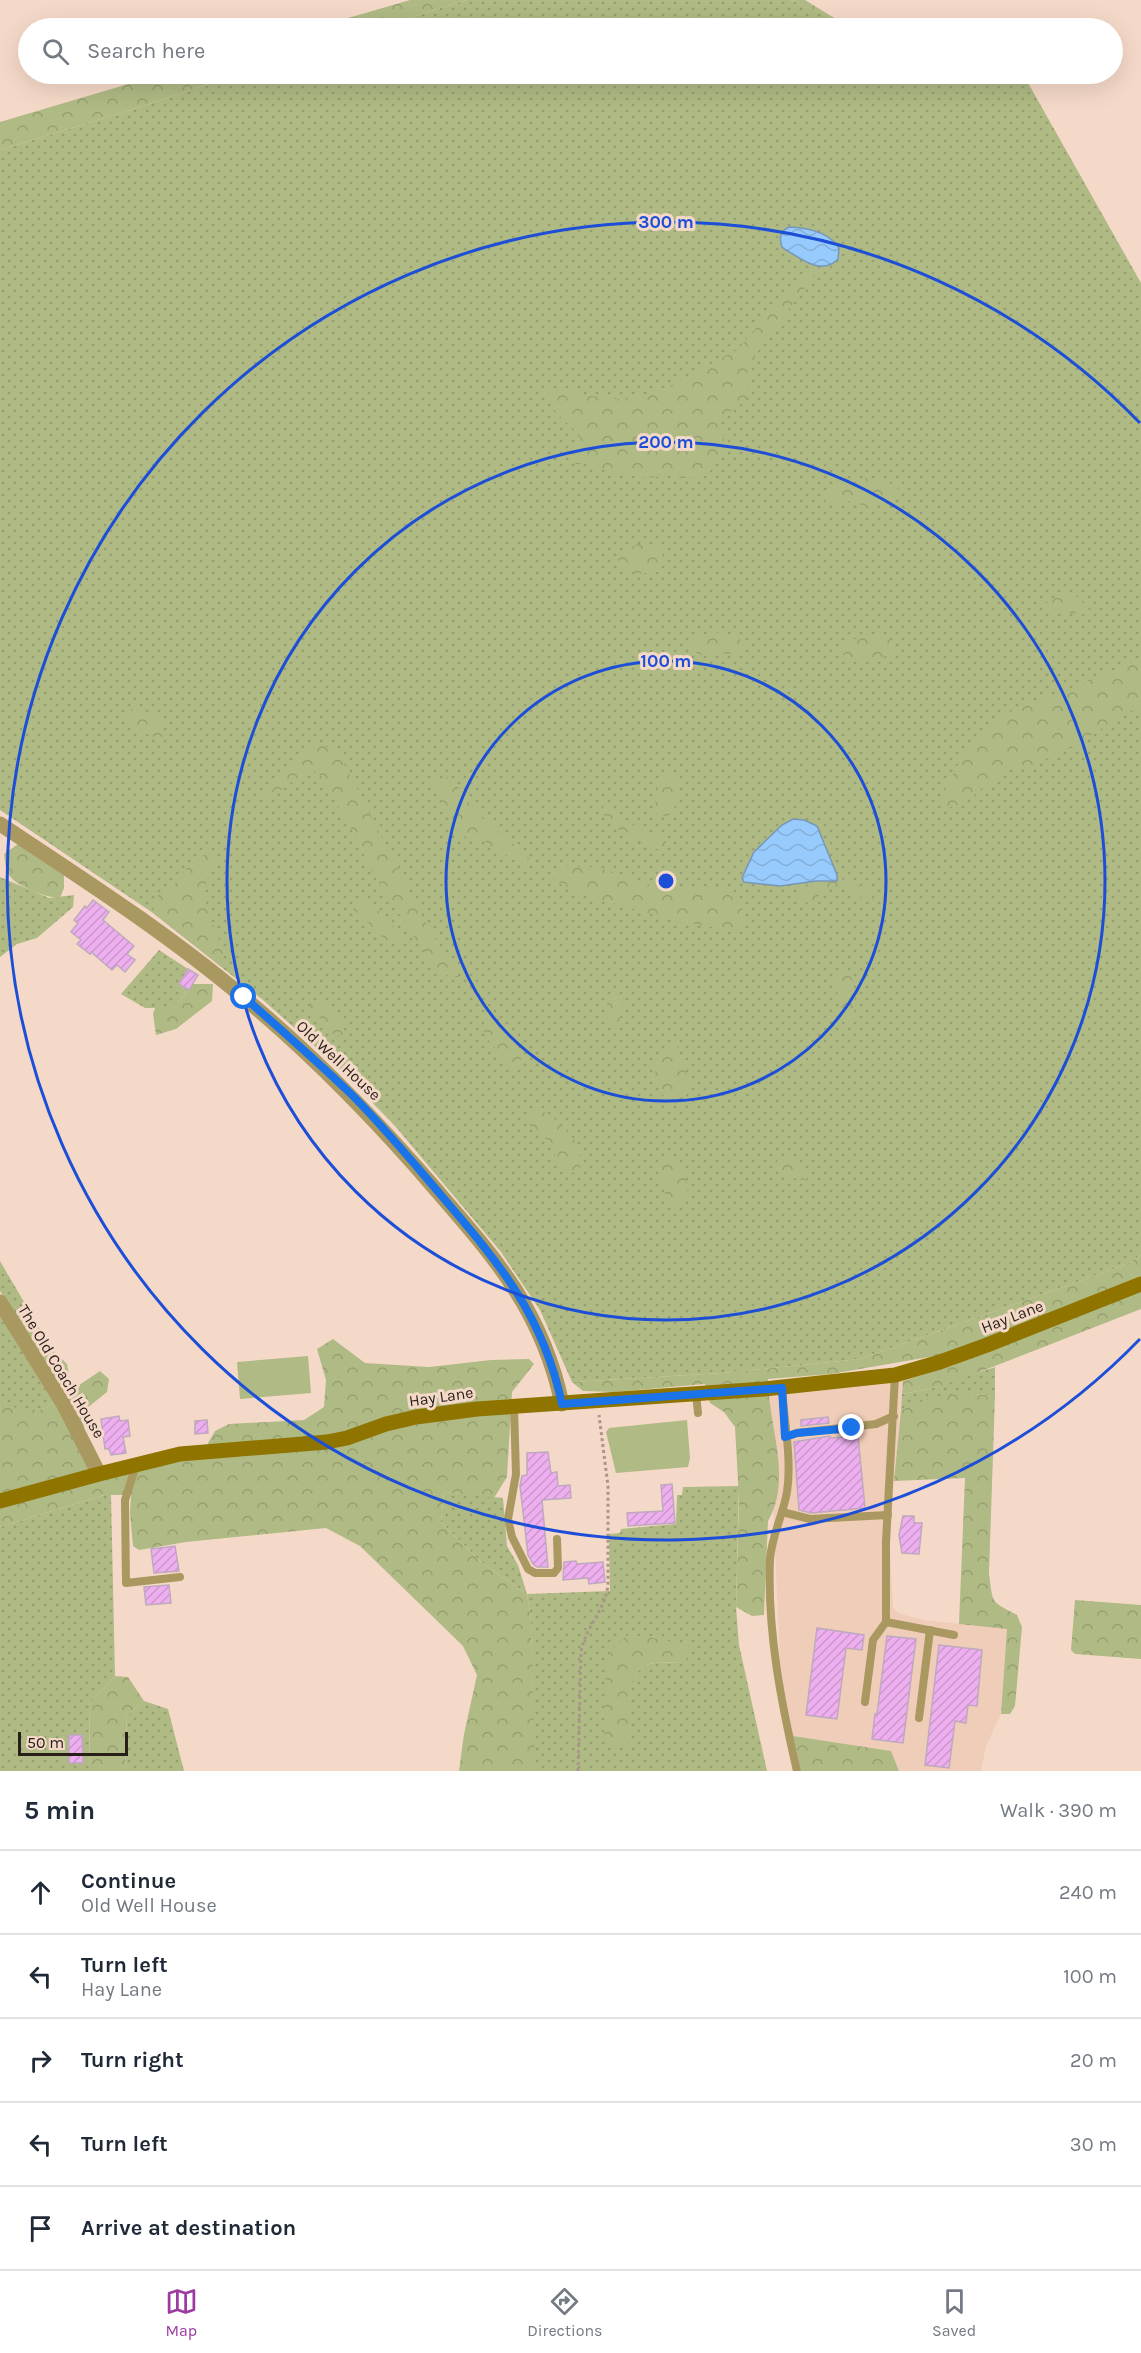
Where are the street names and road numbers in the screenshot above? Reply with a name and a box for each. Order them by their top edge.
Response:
street label: Old Well House [292,1016,385,1104]
street label: Hay Lane [978,1296,1046,1337]
street label: The Old Coach House [14,1301,109,1442]
street label: Hay Lane [408,1383,475,1410]

